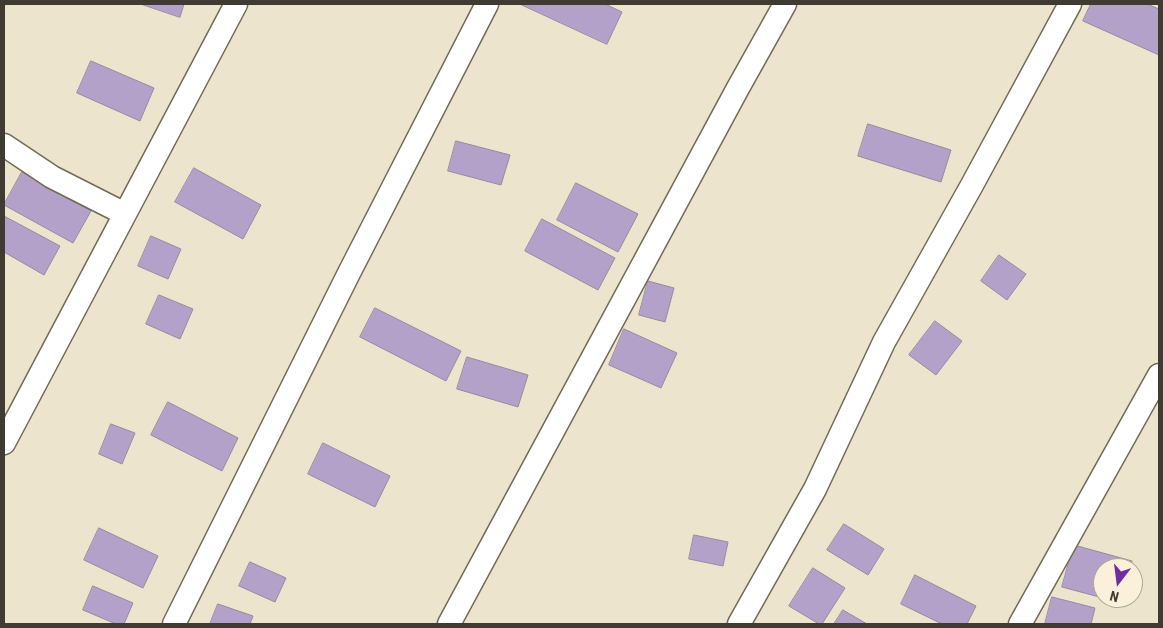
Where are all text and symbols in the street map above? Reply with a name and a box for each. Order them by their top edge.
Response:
north arrow [1093,558,1143,608]
text: N [1108,588,1121,605]

